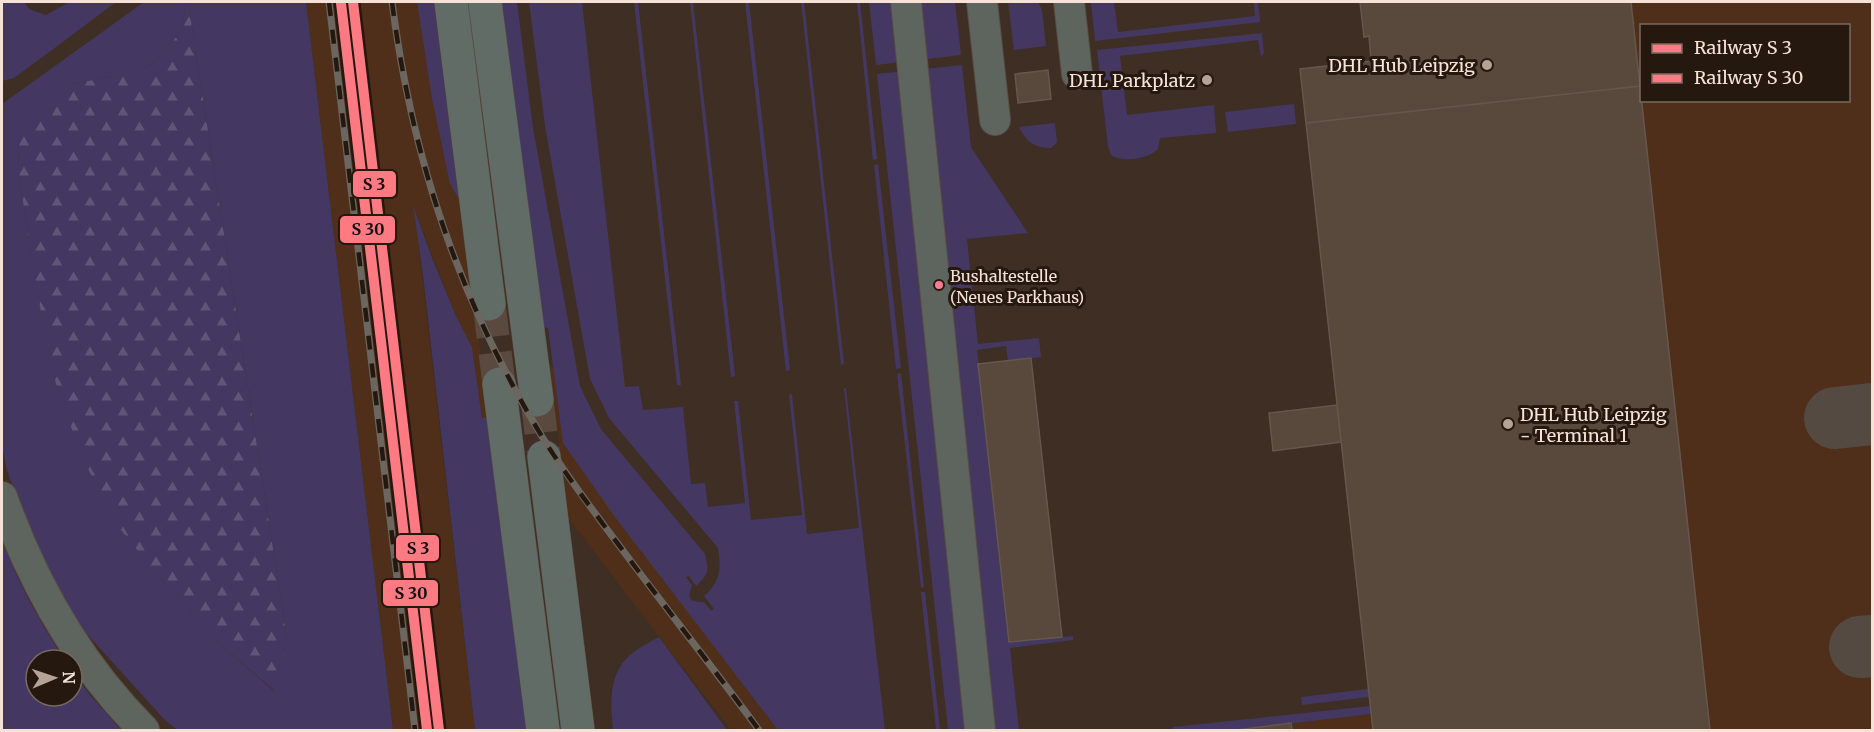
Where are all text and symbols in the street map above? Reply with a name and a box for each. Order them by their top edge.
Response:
legend [1640,24,1850,102]
text: Railway S 3 [1694,36,1792,59]
place label: DHL Hub Leipzig [1328,54,1475,77]
marker: DHL Hub Leipzig [1480,58,1494,72]
text: Railway S 30 [1694,66,1803,89]
place label: DHL Parkplatz [1069,69,1195,92]
marker: DHL Parkplatz [1200,73,1214,87]
line badge: S 3 [352,170,397,198]
text: S 3 [363,174,385,194]
line badge: S 30 [339,215,396,244]
text: S 30 [351,219,385,239]
place label: Bushaltestelle (Neues Parkhaus) [950,266,1084,307]
marker: Bushaltestelle (Neues Parkhaus) [933,279,945,291]
place label: DHL Hub Leipzig - Terminal 1 [1520,403,1667,447]
marker: DHL Hub Leipzig - Terminal 1 [1501,417,1515,431]
line badge: S 3 [395,534,440,562]
text: S 3 [407,538,429,558]
line badge: S 30 [382,579,439,607]
text: S 30 [394,583,428,603]
north arrow [24,648,84,708]
text: N [59,671,79,685]

